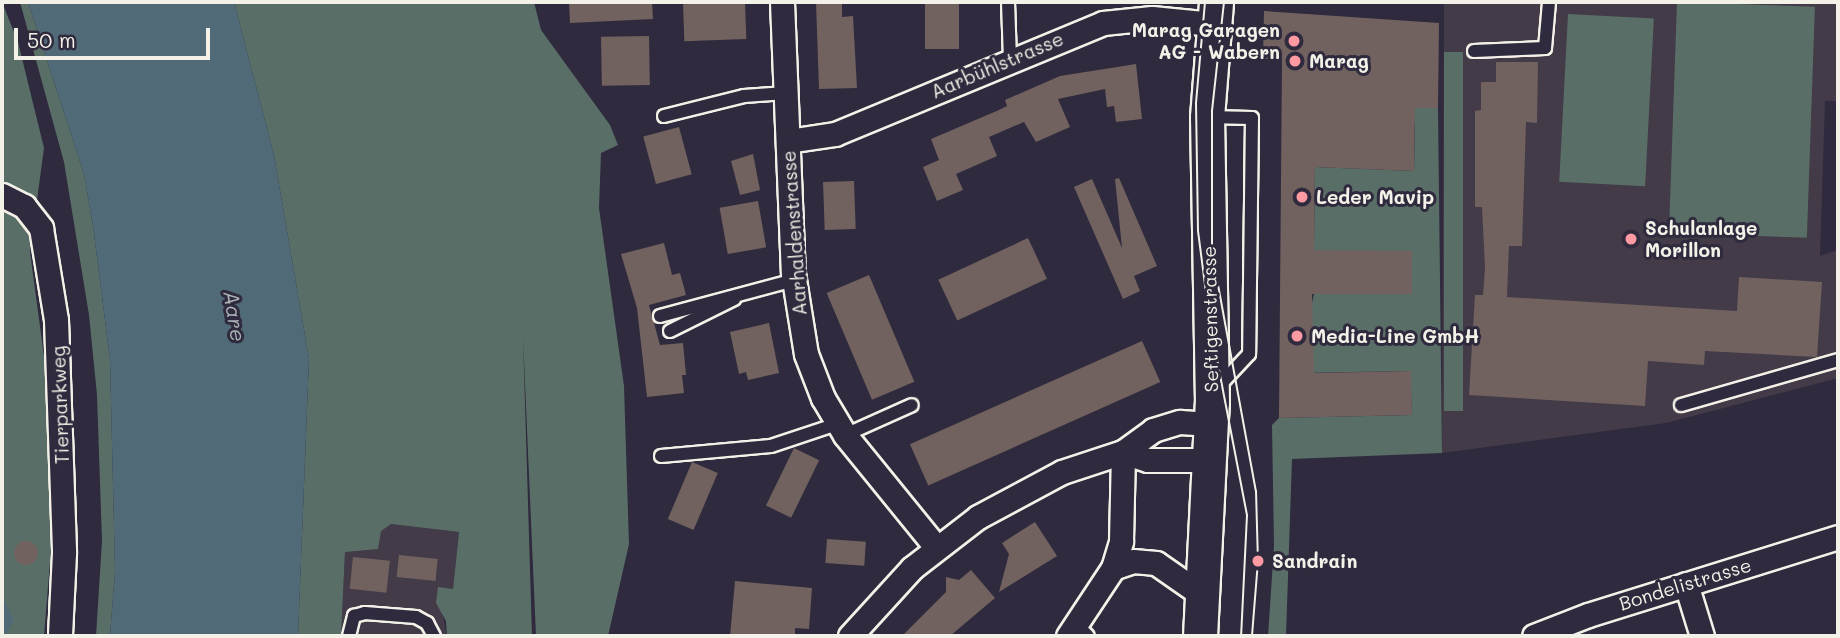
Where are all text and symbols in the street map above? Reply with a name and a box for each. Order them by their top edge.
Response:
scale bar [18,14,214,58]
place label: Marag Garagen AG - Wabern [1132,19,1280,63]
text: 50 m [27,26,76,53]
street label: Aarbühlstrasse [927,27,1067,103]
marker: Marag Garagen AG - Wabern [1286,33,1302,49]
place label: Marag [1309,50,1369,72]
marker: Marag [1287,53,1303,69]
street label: Aarhaldenstrasse [777,150,811,316]
place label: Leder Mavip [1316,186,1434,208]
marker: Leder Mavip [1294,189,1310,205]
place label: Schulanlage Morillon [1645,217,1757,261]
marker: Schulanlage Morillon [1623,231,1639,247]
street label: Seftigenstrasse [1197,246,1223,392]
water label: Aare [219,289,251,343]
place label: Media-Line GmbH [1311,325,1479,347]
marker: Media-Line GmbH [1289,328,1305,344]
street label: Tierparkweg [47,345,73,465]
place label: Sandrain [1272,550,1357,572]
marker: Sandrain [1250,553,1266,569]
street label: Bondelistrasse [1616,553,1754,615]

